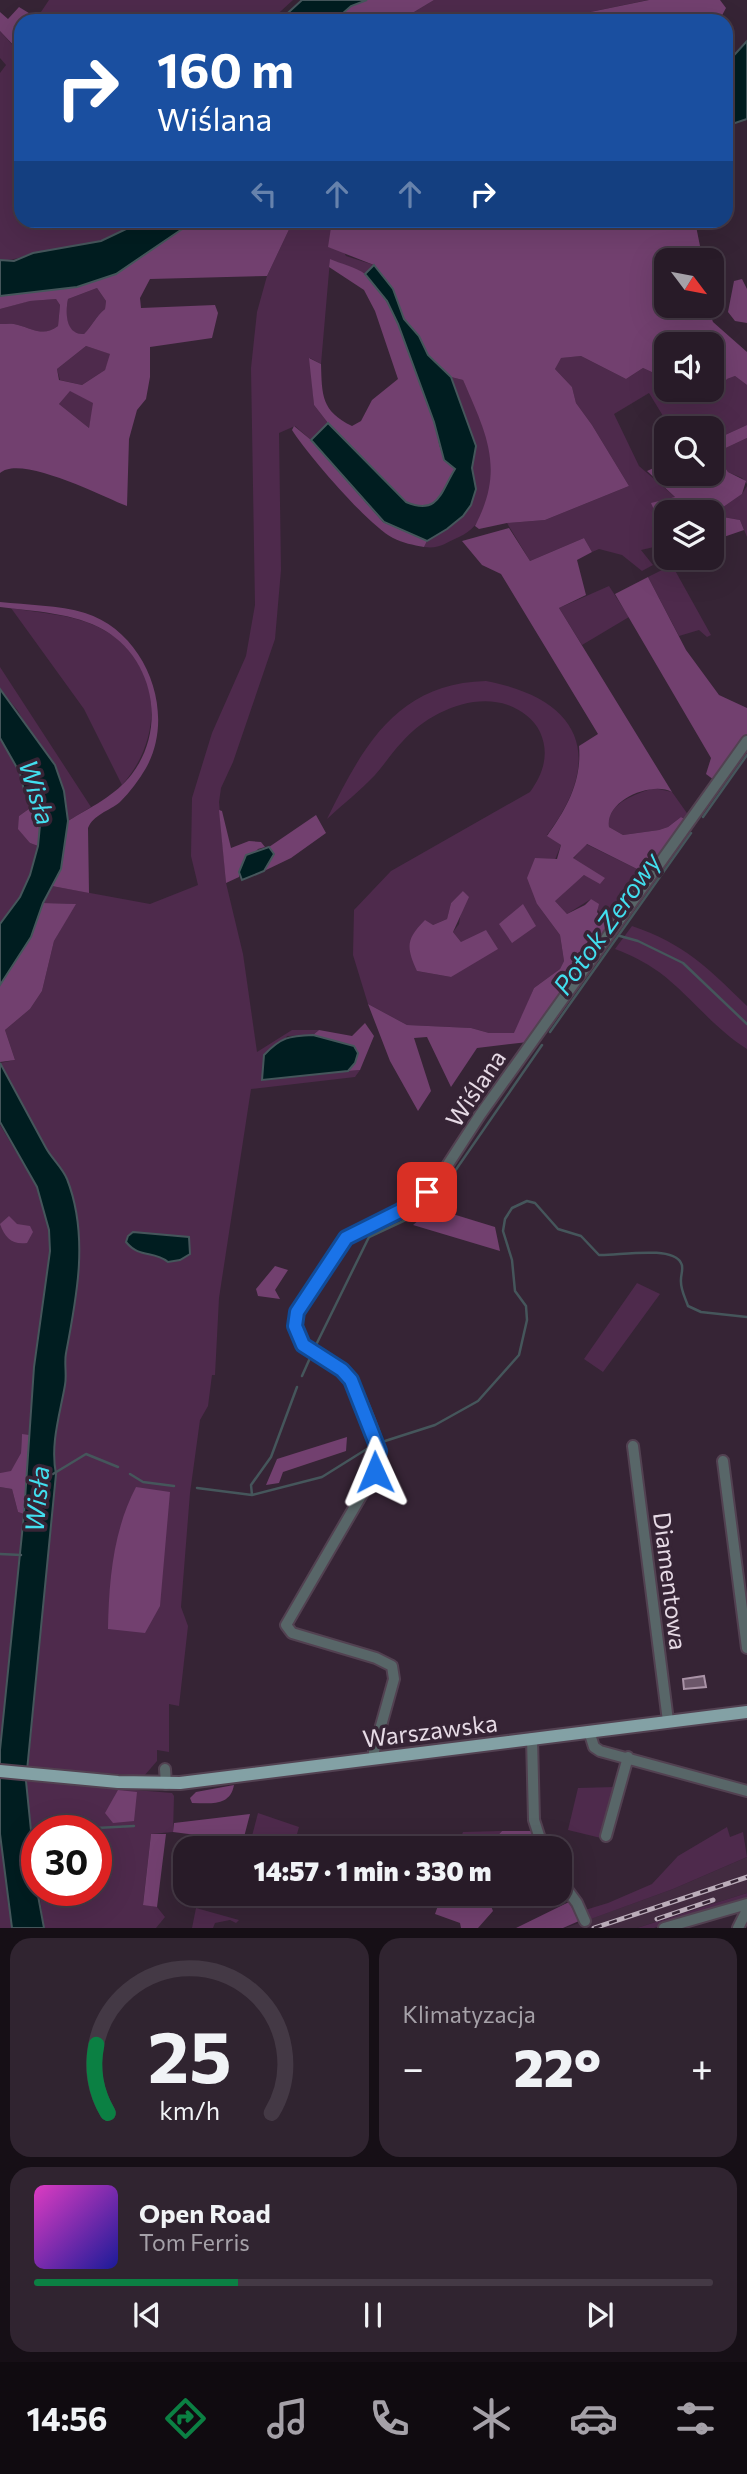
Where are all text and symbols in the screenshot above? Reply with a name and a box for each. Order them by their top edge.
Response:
text: 160 m [157,38,294,98]
icon: right [42,42,133,133]
text: Wiślana [157,98,272,138]
icon: left [245,175,283,213]
icon: ahead [318,175,356,213]
icon: ahead [391,175,429,213]
icon: right [464,175,502,213]
north arrow [654,248,724,318]
map controls [654,248,724,570]
button: sound [654,332,724,402]
button: search [654,416,724,486]
button: layers [654,500,724,570]
water label: Wisła [13,756,63,828]
water label: Potok Zerowy [546,845,667,1000]
street label: Wiślana [439,1044,511,1132]
pin [397,1162,457,1222]
icon: arrive [408,1173,446,1211]
position arrow [338,1435,412,1509]
water label: Wisła [18,1465,54,1533]
street label: Diamentowa [648,1510,694,1652]
street label: Warszawska [361,1707,499,1753]
speed limit sign: 30 [21,1815,112,1906]
text: 14:57 · 1 min · 330 m [254,1855,491,1886]
text: Klimatyzacja [403,2000,536,2028]
text: 25 [147,2010,231,2099]
text: 22° [514,2034,601,2098]
text: − [403,2043,424,2090]
text: + [691,2043,713,2090]
text: km/h [159,2095,220,2125]
text: Open Road [139,2197,271,2228]
text: Tom Ferris [139,2228,250,2256]
icon: previous [128,2296,166,2334]
icon: pause [354,2296,392,2334]
icon: next [581,2296,619,2334]
icon: directions [161,2394,210,2443]
icon: music [263,2394,312,2443]
icon: phone [365,2394,414,2443]
icon: climate [467,2394,516,2443]
icon: car [569,2394,618,2443]
icon: filters [671,2394,720,2443]
text: 14:56 [27,2398,108,2438]

